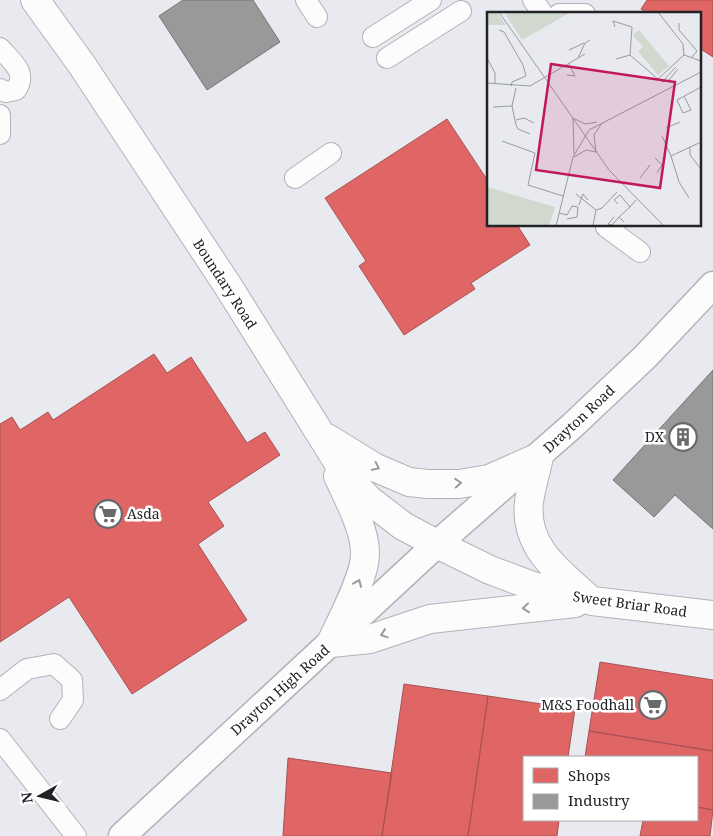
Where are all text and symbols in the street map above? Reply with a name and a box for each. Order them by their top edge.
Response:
inset map [487,12,700,226]
street label: Boundary Road [189,235,262,333]
street label: Drayton Road [539,380,619,457]
building icon: DX [668,422,698,452]
place label: DX [645,427,665,446]
one-way arrow [370,461,379,471]
one-way arrow [454,478,462,489]
supermarket icon: Asda [93,499,123,529]
place label: Asda [127,504,160,523]
one-way arrow [352,579,362,587]
street label: Sweet Briar Road [572,586,689,621]
one-way arrow [521,602,529,613]
one-way arrow [380,629,389,639]
street label: Drayton High Road [226,640,334,739]
supermarket icon: M&S Foodhall [638,690,668,720]
place label: M&S Foodhall [541,695,635,714]
legend [523,756,698,821]
text: Shops [568,765,611,785]
north arrow [15,771,65,821]
text: Industry [568,790,630,810]
text: N [16,791,37,805]

